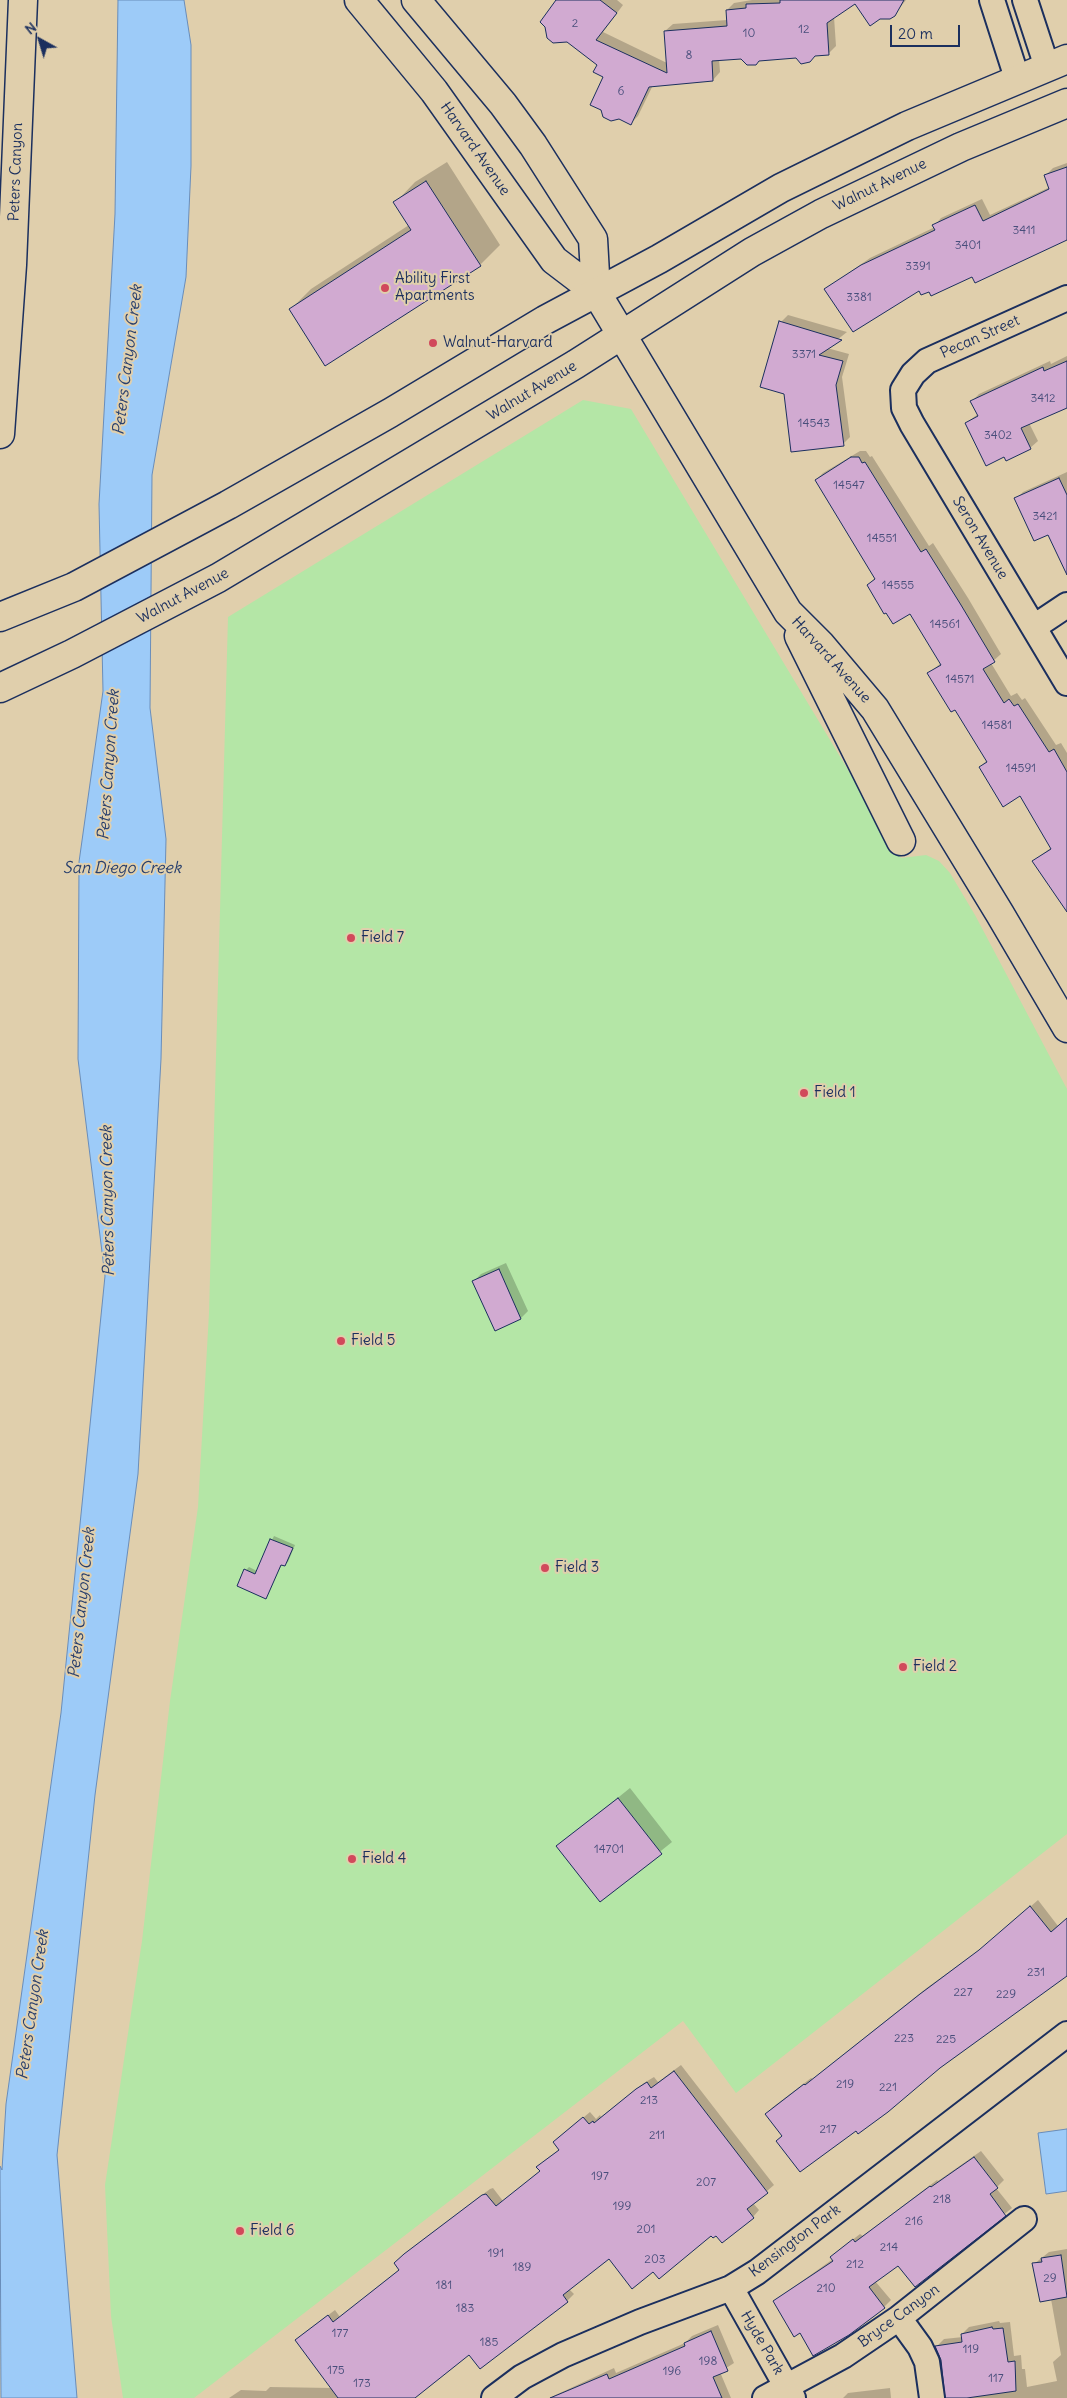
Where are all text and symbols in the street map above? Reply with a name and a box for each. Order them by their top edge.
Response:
north arrow [15,15,65,65]
scale bar [892,15,962,47]
house number: 2 [572,17,578,31]
text: N [21,18,40,38]
house number: 12 [798,23,810,37]
text: 20 m [898,24,933,43]
house number: 10 [743,27,755,41]
house number: 8 [686,49,692,63]
house number: 6 [618,85,624,99]
street label: Harvard Avenue [436,99,514,199]
street label: Peters Canyon [5,122,27,222]
street label: Walnut Avenue [831,155,929,215]
house number: 3411 [1012,224,1036,238]
house number: 3401 [955,239,981,253]
house number: 3391 [905,260,931,274]
place label: Ability First Apartments [395,270,475,305]
marker: Ability First Apartments [379,282,391,294]
water label: Peters Canyon Creek [109,284,147,436]
house number: 3381 [846,291,872,305]
street label: Pecan Street [938,312,1022,362]
place label: Walnut-Harvard [443,334,553,352]
marker: Walnut-Harvard [427,337,439,349]
house number: 3371 [792,348,816,362]
street label: Walnut Avenue [484,357,580,425]
house number: 3412 [1031,392,1055,406]
house number: 14543 [798,417,830,431]
house number: 3402 [984,429,1012,443]
house number: 14547 [833,479,865,493]
street label: Seron Avenue [948,493,1012,583]
house number: 3421 [1032,510,1058,524]
house number: 14551 [867,532,897,546]
street label: Walnut Avenue [134,564,232,628]
house number: 14555 [882,579,914,593]
street label: Harvard Avenue [788,613,874,707]
house number: 14561 [930,618,960,632]
house number: 14571 [945,673,975,687]
water label: Peters Canyon Creek [94,689,124,841]
house number: 14581 [982,719,1012,733]
house number: 14591 [1006,762,1036,776]
water label: San Diego Creek [63,858,181,878]
place label: Field 7 [361,929,404,947]
marker: Field 7 [345,932,357,944]
place label: Field 1 [814,1084,856,1102]
marker: Field 1 [798,1087,810,1099]
water label: Peters Canyon Creek [97,1125,119,1277]
place label: Field 5 [351,1332,395,1350]
marker: Field 5 [335,1335,347,1347]
water label: Peters Canyon Creek [65,1527,99,1679]
place label: Field 3 [555,1559,599,1577]
marker: Field 3 [539,1562,551,1574]
place label: Field 2 [913,1658,957,1676]
marker: Field 2 [897,1661,909,1673]
house number: 14701 [594,1843,624,1857]
place label: Field 4 [362,1850,406,1868]
marker: Field 4 [346,1853,358,1865]
water label: Peters Canyon Creek [13,1929,53,2081]
house number: 231 [1027,1966,1045,1980]
house number: 227 [953,1986,973,2000]
house number: 229 [996,1988,1016,2002]
house number: 223 [894,2032,914,2046]
house number: 225 [936,2033,956,2047]
house number: 219 [836,2078,854,2092]
house number: 221 [879,2081,897,2095]
house number: 213 [640,2094,658,2108]
house number: 217 [819,2123,837,2137]
house number: 211 [649,2129,665,2143]
house number: 197 [591,2170,609,2184]
house number: 207 [696,2176,716,2190]
house number: 218 [933,2193,951,2207]
house number: 199 [613,2200,631,2214]
street label: Kensington Park [746,2201,844,2281]
house number: 216 [905,2215,923,2229]
place label: Field 6 [250,2222,294,2240]
house number: 201 [636,2223,656,2237]
marker: Field 6 [234,2225,246,2237]
house number: 214 [880,2241,898,2255]
house number: 191 [488,2247,504,2261]
house number: 203 [644,2253,666,2267]
house number: 212 [846,2258,864,2272]
house number: 189 [513,2261,531,2275]
house number: 29 [1043,2272,1057,2286]
house number: 181 [436,2279,452,2293]
street label: Bryce Canyon [855,2280,943,2352]
house number: 210 [816,2282,836,2296]
house number: 183 [456,2302,474,2316]
street label: Hyde Park [737,2308,787,2378]
house number: 177 [332,2327,348,2341]
house number: 185 [480,2336,498,2350]
house number: 119 [963,2343,979,2357]
house number: 198 [699,2355,717,2369]
house number: 175 [327,2364,345,2378]
house number: 196 [663,2365,681,2379]
house number: 117 [988,2372,1004,2386]
house number: 173 [353,2377,371,2391]

